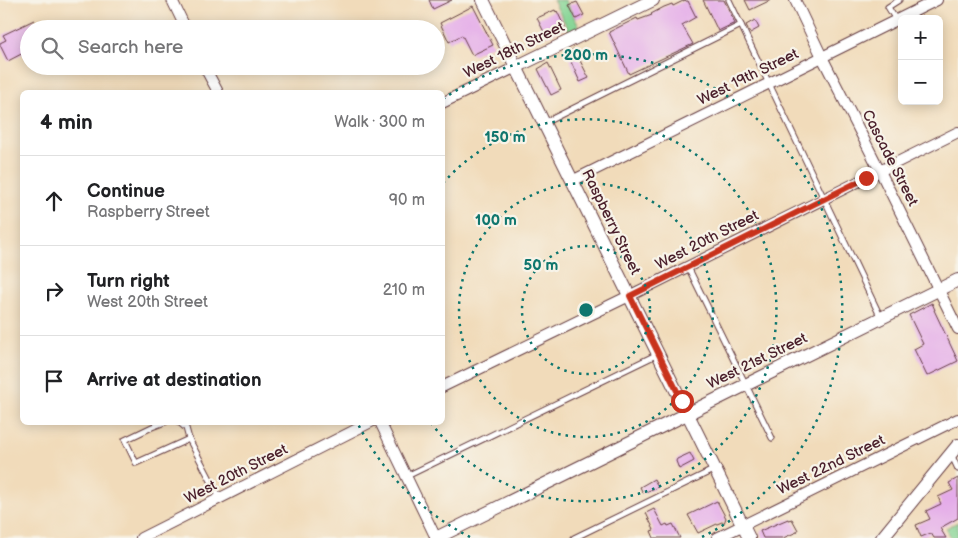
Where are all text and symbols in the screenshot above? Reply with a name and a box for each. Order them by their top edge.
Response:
map controls [898,15,943,105]
button: + [898,15,943,60]
street label: West 18th Street [460,17,568,83]
search box [20,20,445,75]
icon: search [38,34,66,62]
text: Search here [78,36,183,59]
street label: West 19th Street [694,44,802,110]
text: 200 m [564,46,608,65]
button: − [898,60,943,105]
street label: Cascade Street [858,107,923,210]
text: 4 min [40,110,93,135]
text: Walk · 300 m [334,113,425,132]
text: 150 m [484,128,526,147]
street label: Raspberry Street [577,166,645,278]
route end [855,167,878,190]
text: Continue [87,180,165,203]
icon: ahead [40,187,68,215]
text: 90 m [389,191,425,210]
text: Raspberry Street [87,203,210,222]
street label: West 20th Street [652,206,762,274]
text: 100 m [475,211,517,230]
text: 50 m [524,256,559,275]
text: Turn right [87,270,170,293]
icon: right [40,277,68,305]
text: 210 m [383,281,425,300]
text: West 20th Street [87,293,208,312]
centre of rings [577,301,595,319]
street label: West 21st Street [704,328,811,393]
icon: arrive [40,367,68,395]
text: Arrive at destination [87,369,262,392]
route start [671,390,694,413]
street label: West 22nd Street [774,431,888,499]
street label: West 20th Street [181,440,291,508]

